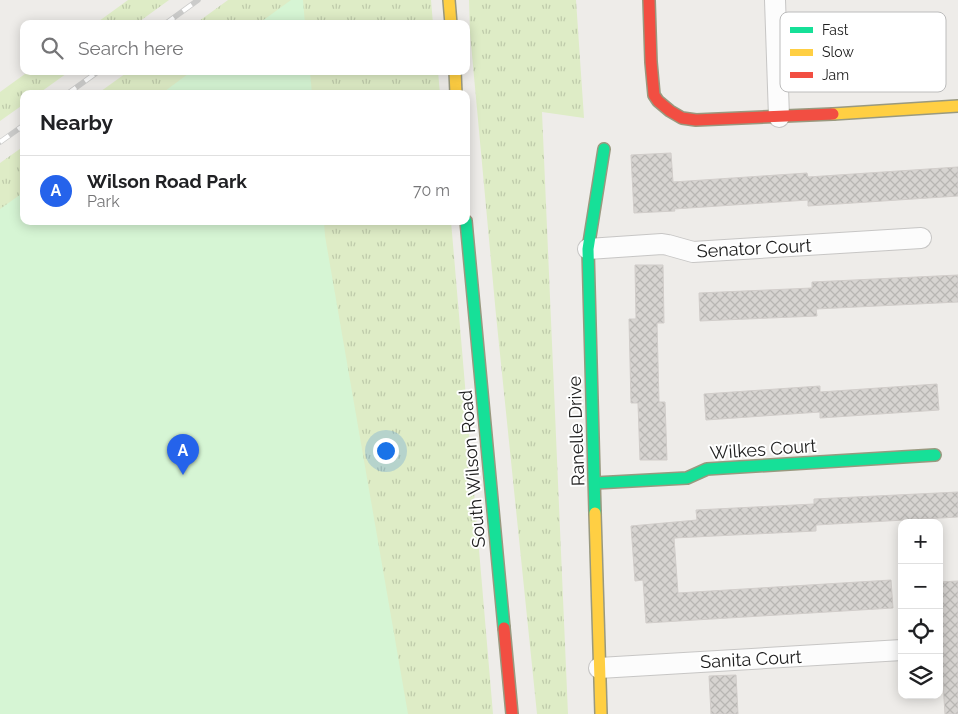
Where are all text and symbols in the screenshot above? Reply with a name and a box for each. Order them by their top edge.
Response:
legend [780,12,946,92]
search box [20,20,470,75]
text: Fast [822,22,849,38]
icon: search [38,34,66,62]
text: Search here [78,37,184,59]
text: Slow [822,44,854,60]
text: Jam [822,67,849,83]
text: Nearby [40,110,113,135]
text: Wilson Road Park [87,170,247,192]
text: A [51,181,61,200]
text: 70 m [413,181,450,200]
text: Park [87,192,120,211]
street label: Senator Court [696,235,812,261]
street label: Ranelle Drive [564,375,588,487]
street label: South Wilson Road [455,389,489,549]
pin: A [167,434,199,475]
street label: Wilkes Court [709,435,817,463]
your location [373,438,399,464]
map controls [898,519,943,699]
button: + [898,519,943,564]
button: − [898,564,943,609]
button: locate [898,609,943,654]
street label: Sanita Court [700,646,802,672]
button: layers [898,654,943,699]

